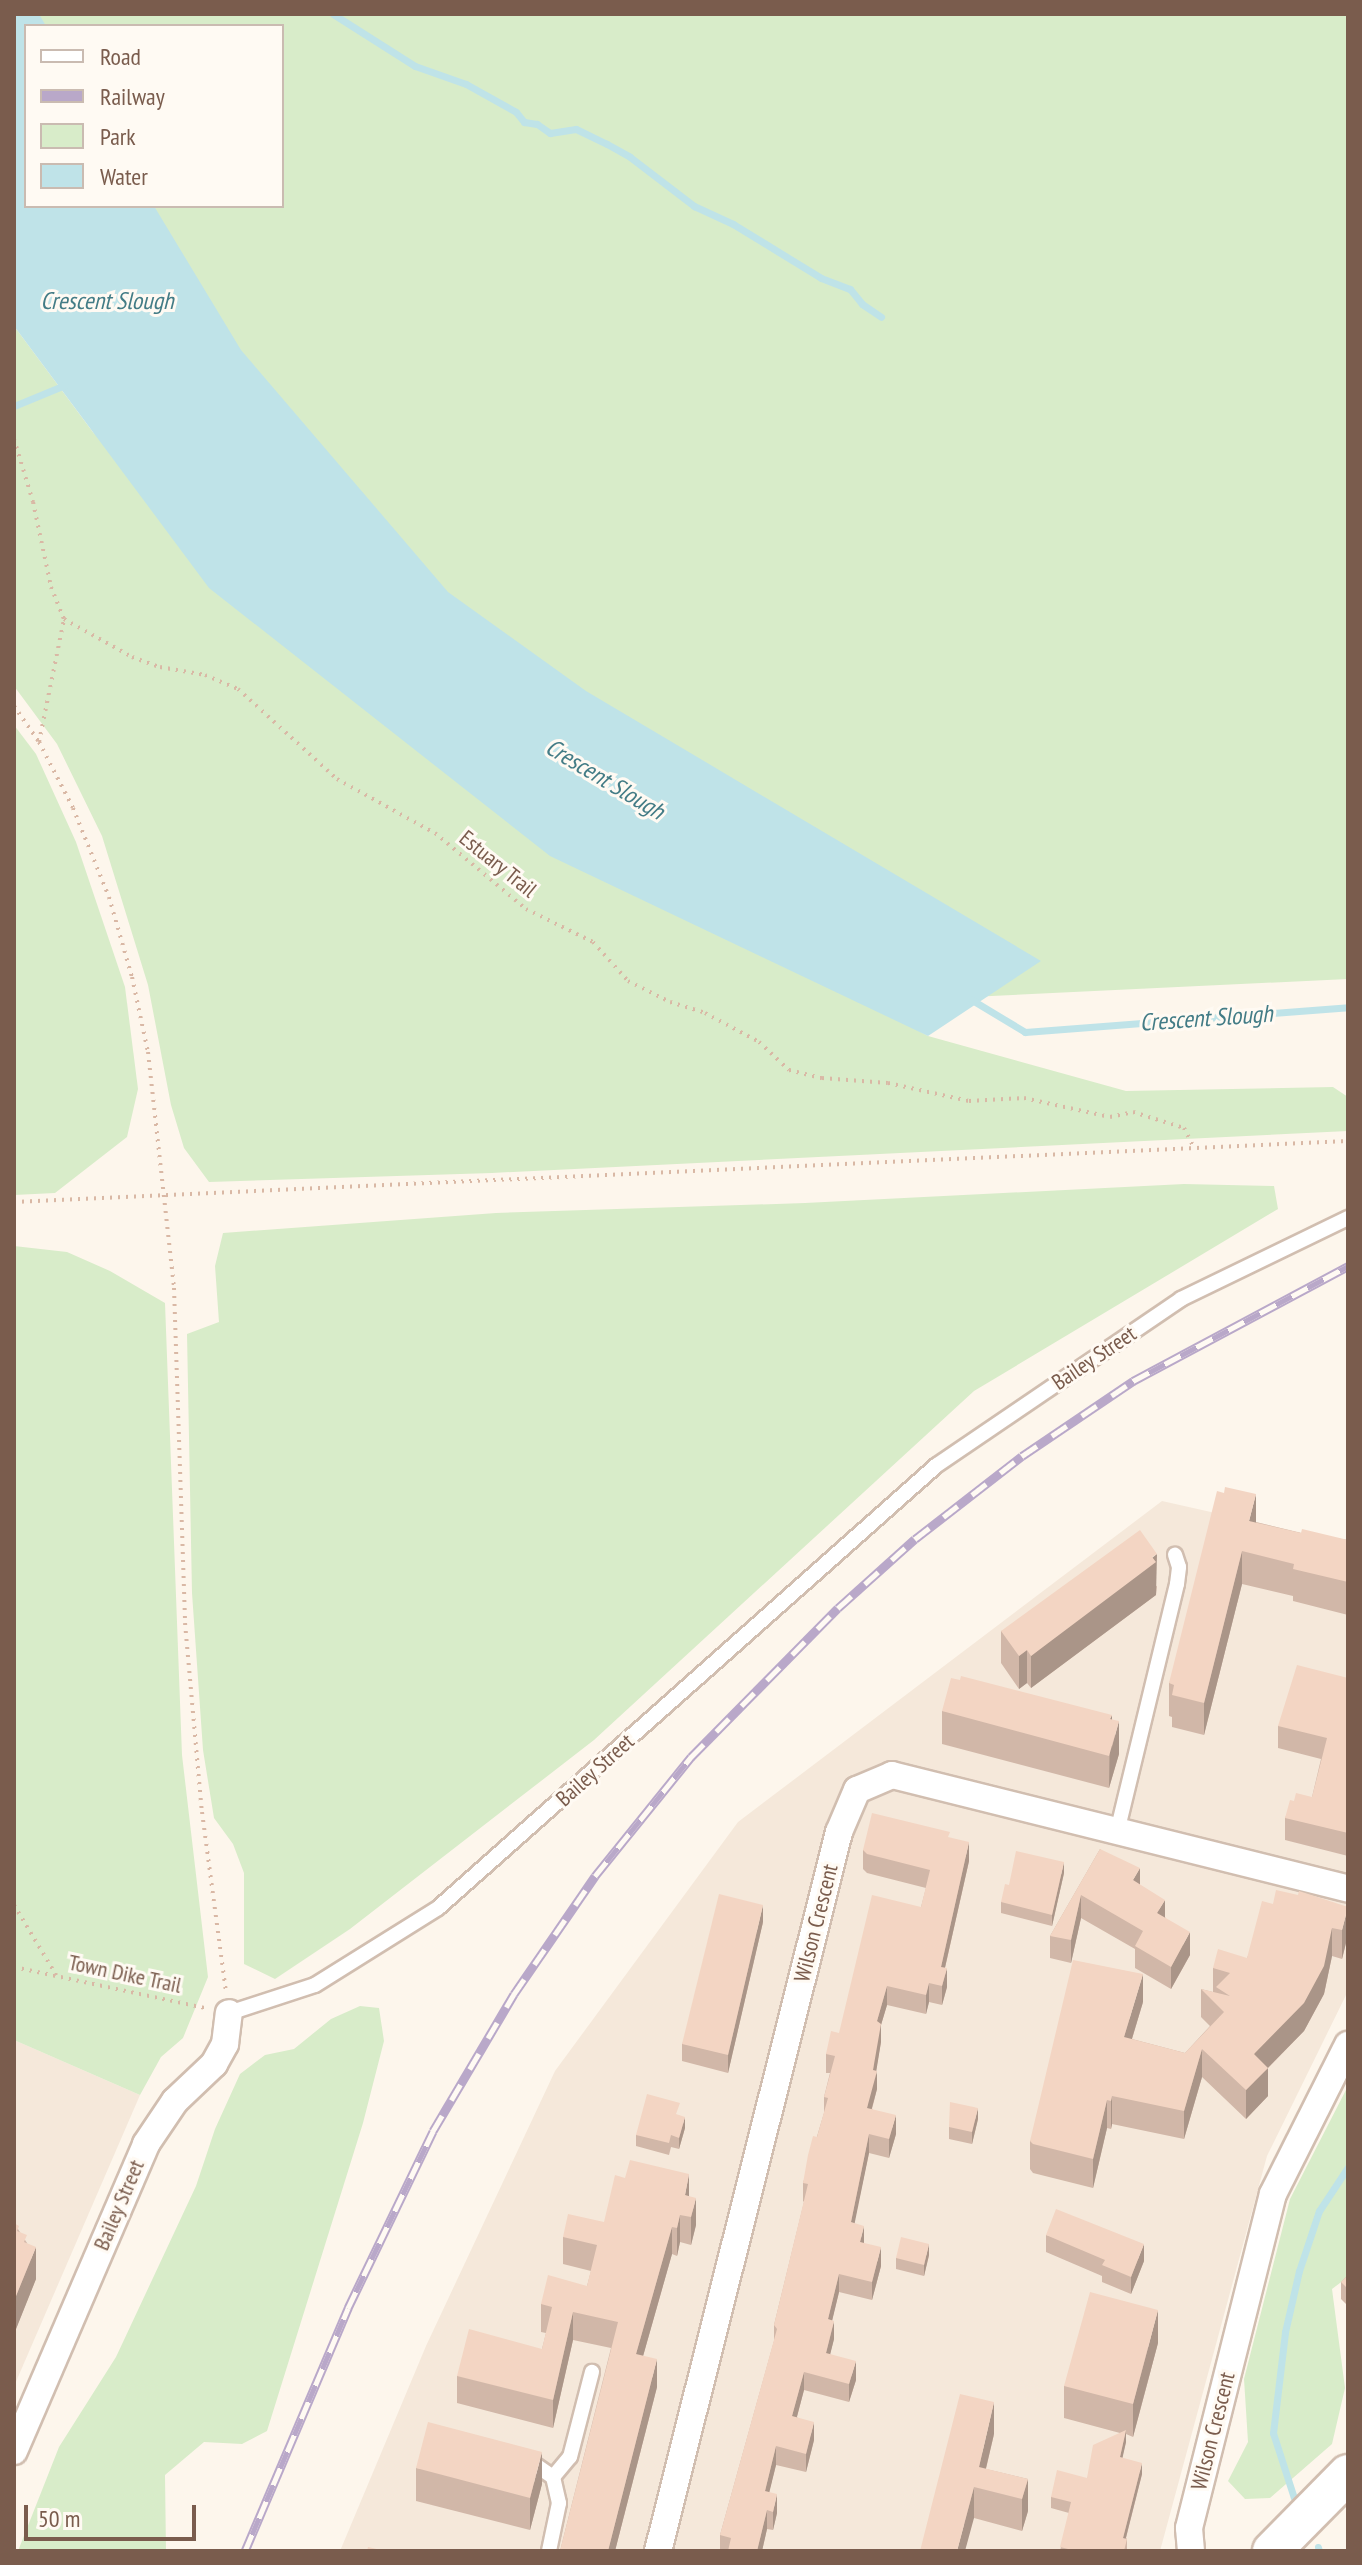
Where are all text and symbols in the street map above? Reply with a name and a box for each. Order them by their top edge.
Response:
legend [24,24,284,208]
text: Road [100,41,141,72]
text: Railway [100,81,165,112]
text: Park [100,121,136,152]
text: Water [100,161,148,192]
water label: Crescent Slough [40,287,174,315]
water label: Crescent Slough [541,732,669,826]
street label: Estuary Trail [454,825,542,903]
water label: Crescent Slough [1139,999,1273,1037]
street label: Bailey Street [1047,1320,1141,1396]
street label: Bailey Street [550,1728,640,1812]
street label: Wilson Crescent [789,1861,843,1985]
street label: Town Dike Trail [66,1949,184,1999]
street label: Bailey Street [88,2156,150,2254]
street label: Wilson Crescent [1186,2369,1240,2493]
scale bar [28,2489,200,2539]
text: 50 m [38,2503,80,2534]

